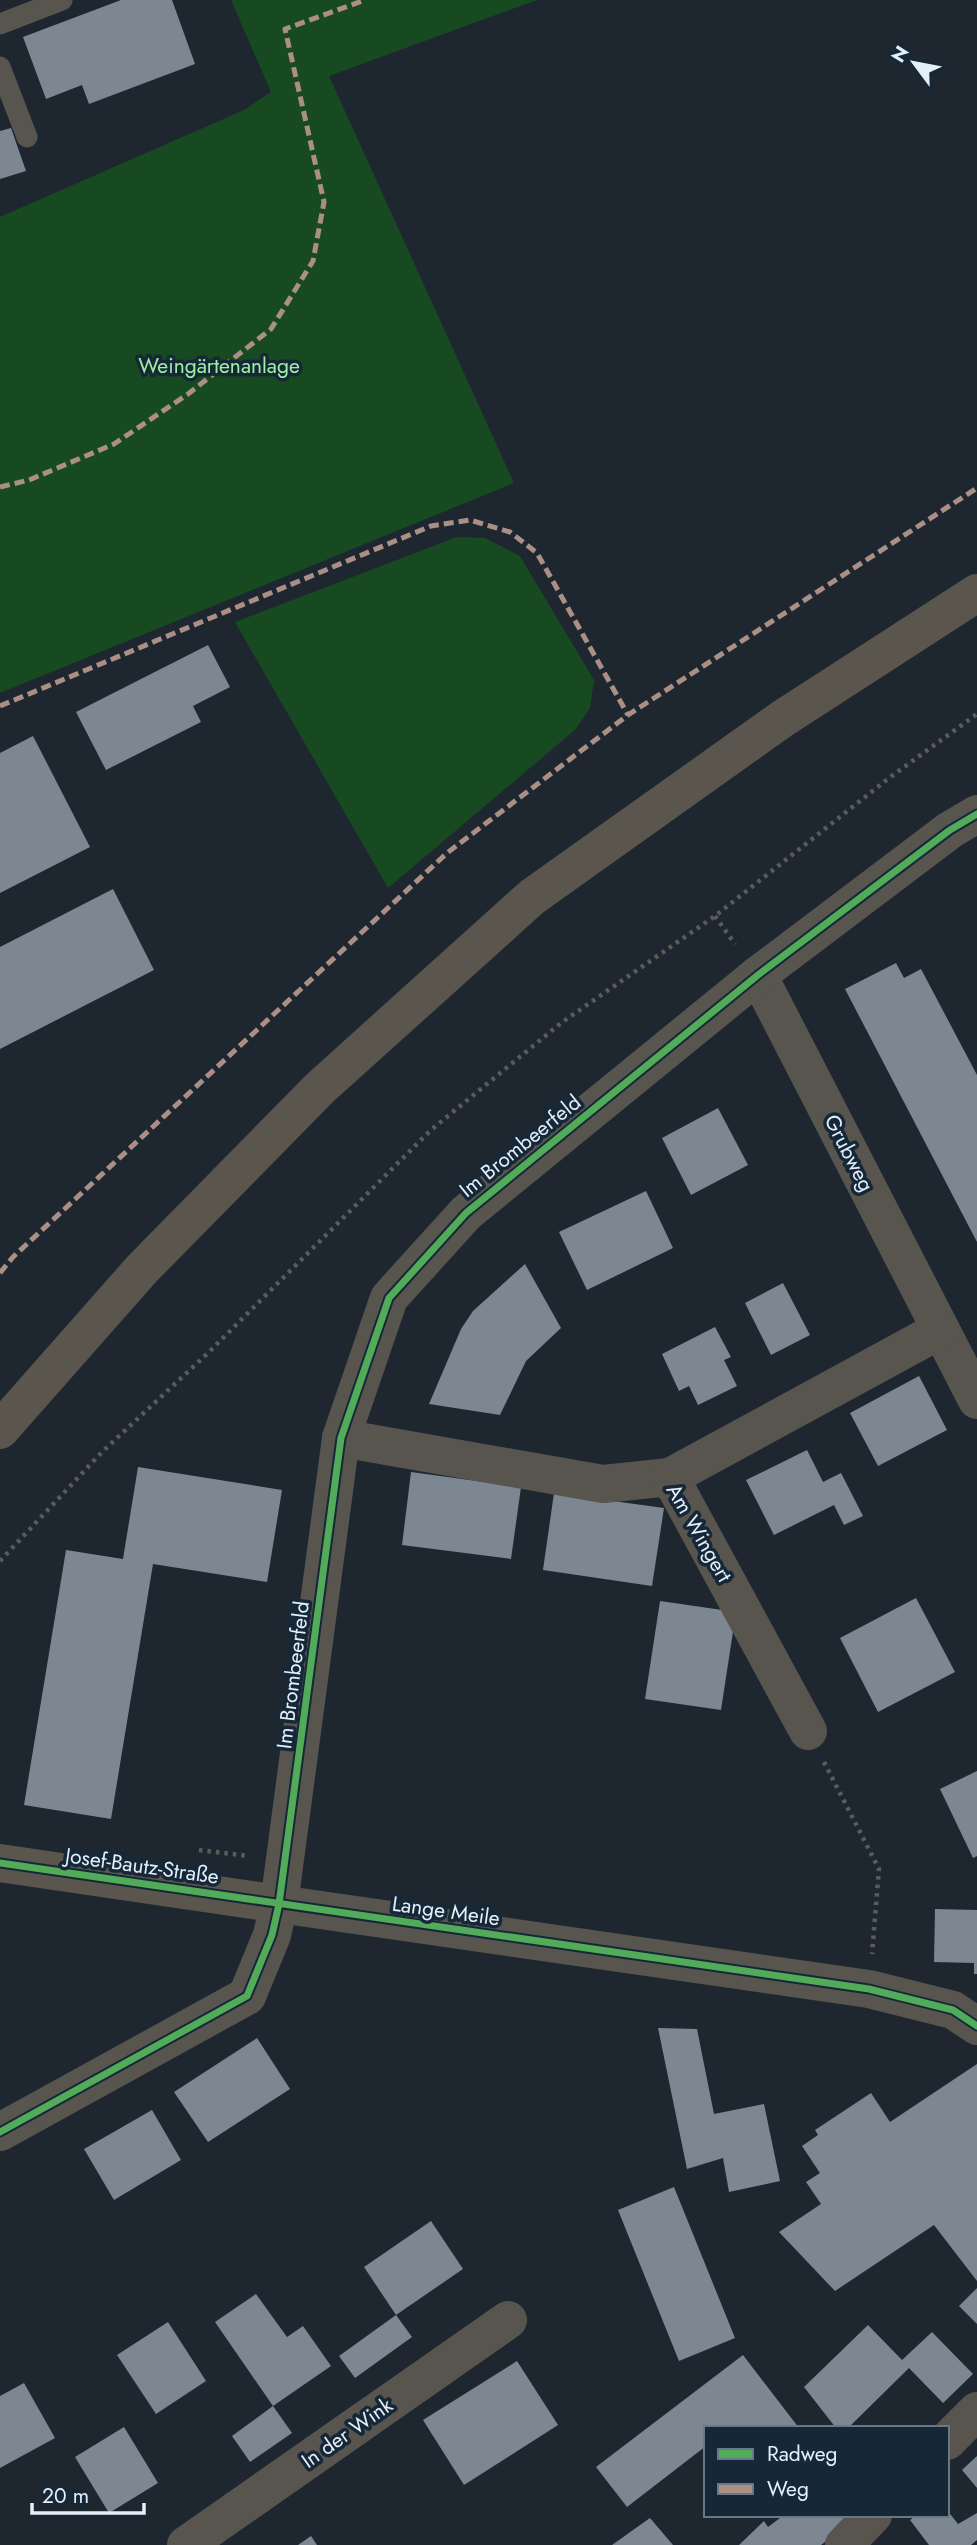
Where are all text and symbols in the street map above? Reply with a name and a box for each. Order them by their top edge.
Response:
north arrow [879,28,949,98]
text: N [885,41,915,68]
park label: Weingärtenanlage [138,351,300,381]
street label: Im Brombeerfeld [453,1088,587,1204]
street label: Grubweg [817,1109,881,1197]
street label: Am Wingert [659,1478,739,1588]
street label: Im Brombeerfeld [269,1599,317,1751]
street label: Josef-Bautz-Straße [60,1840,221,1892]
street label: Lange Meile [390,1889,502,1933]
street label: In der Wink [295,2390,399,2475]
legend [704,2426,949,2517]
text: Radweg [767,2439,838,2469]
scale bar [32,2472,144,2516]
text: Weg [767,2474,809,2504]
text: 20 m [42,2481,89,2511]

